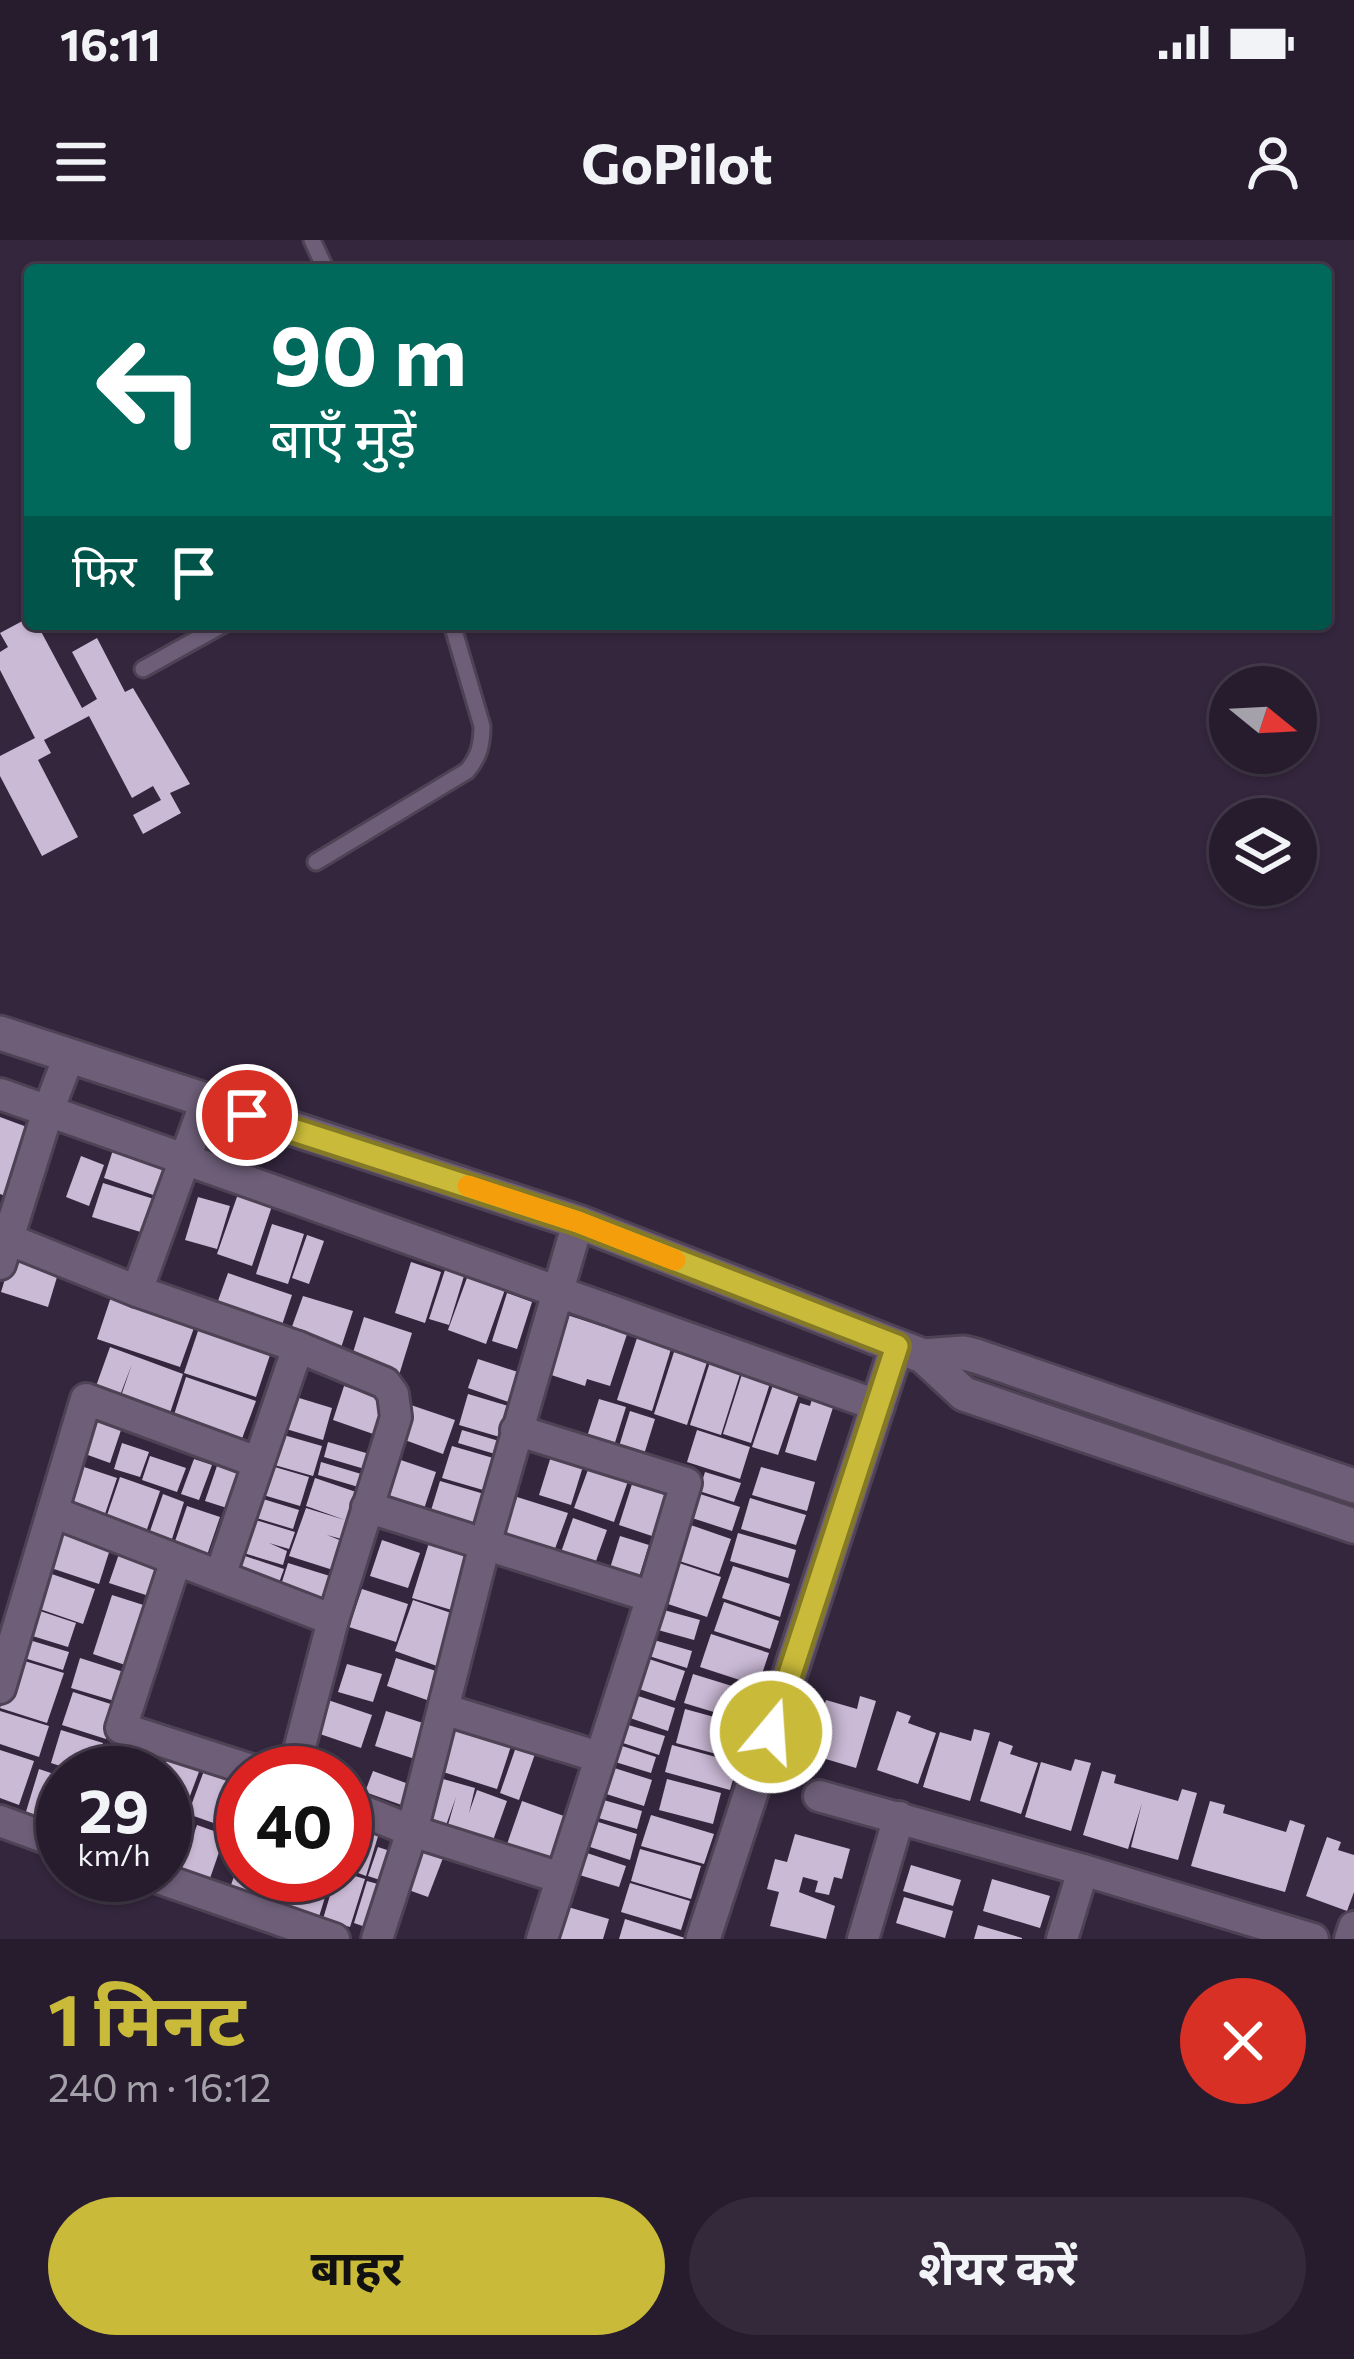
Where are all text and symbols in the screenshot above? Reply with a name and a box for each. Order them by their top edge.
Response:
text: 16:11 [60,15,161,70]
icon: menu [48,129,114,195]
text: GoPilot [581,129,773,195]
icon: person [1240,129,1306,195]
text: 90 m [270,301,467,403]
icon: left [72,312,228,468]
text: बाएँ मुड़ें [270,403,416,469]
icon: arrive [161,540,227,606]
text: फिर [72,541,137,596]
north arrow [1209,666,1317,774]
map controls [1209,666,1317,906]
button: layers [1209,798,1317,906]
pin [196,1064,298,1166]
icon: arrive [214,1082,280,1148]
position arrow [708,1669,834,1795]
speed limit sign: 40 [216,1746,372,1902]
text: 29 [79,1772,149,1845]
text: km/h [78,1835,150,1872]
text: 1 मिनट [48,1973,245,2061]
button: close [1180,1978,1306,2104]
text: 240 m · 16:12 [48,2062,271,2110]
button: बाहर [48,2197,665,2335]
button: शेयर करें [689,2197,1306,2335]

